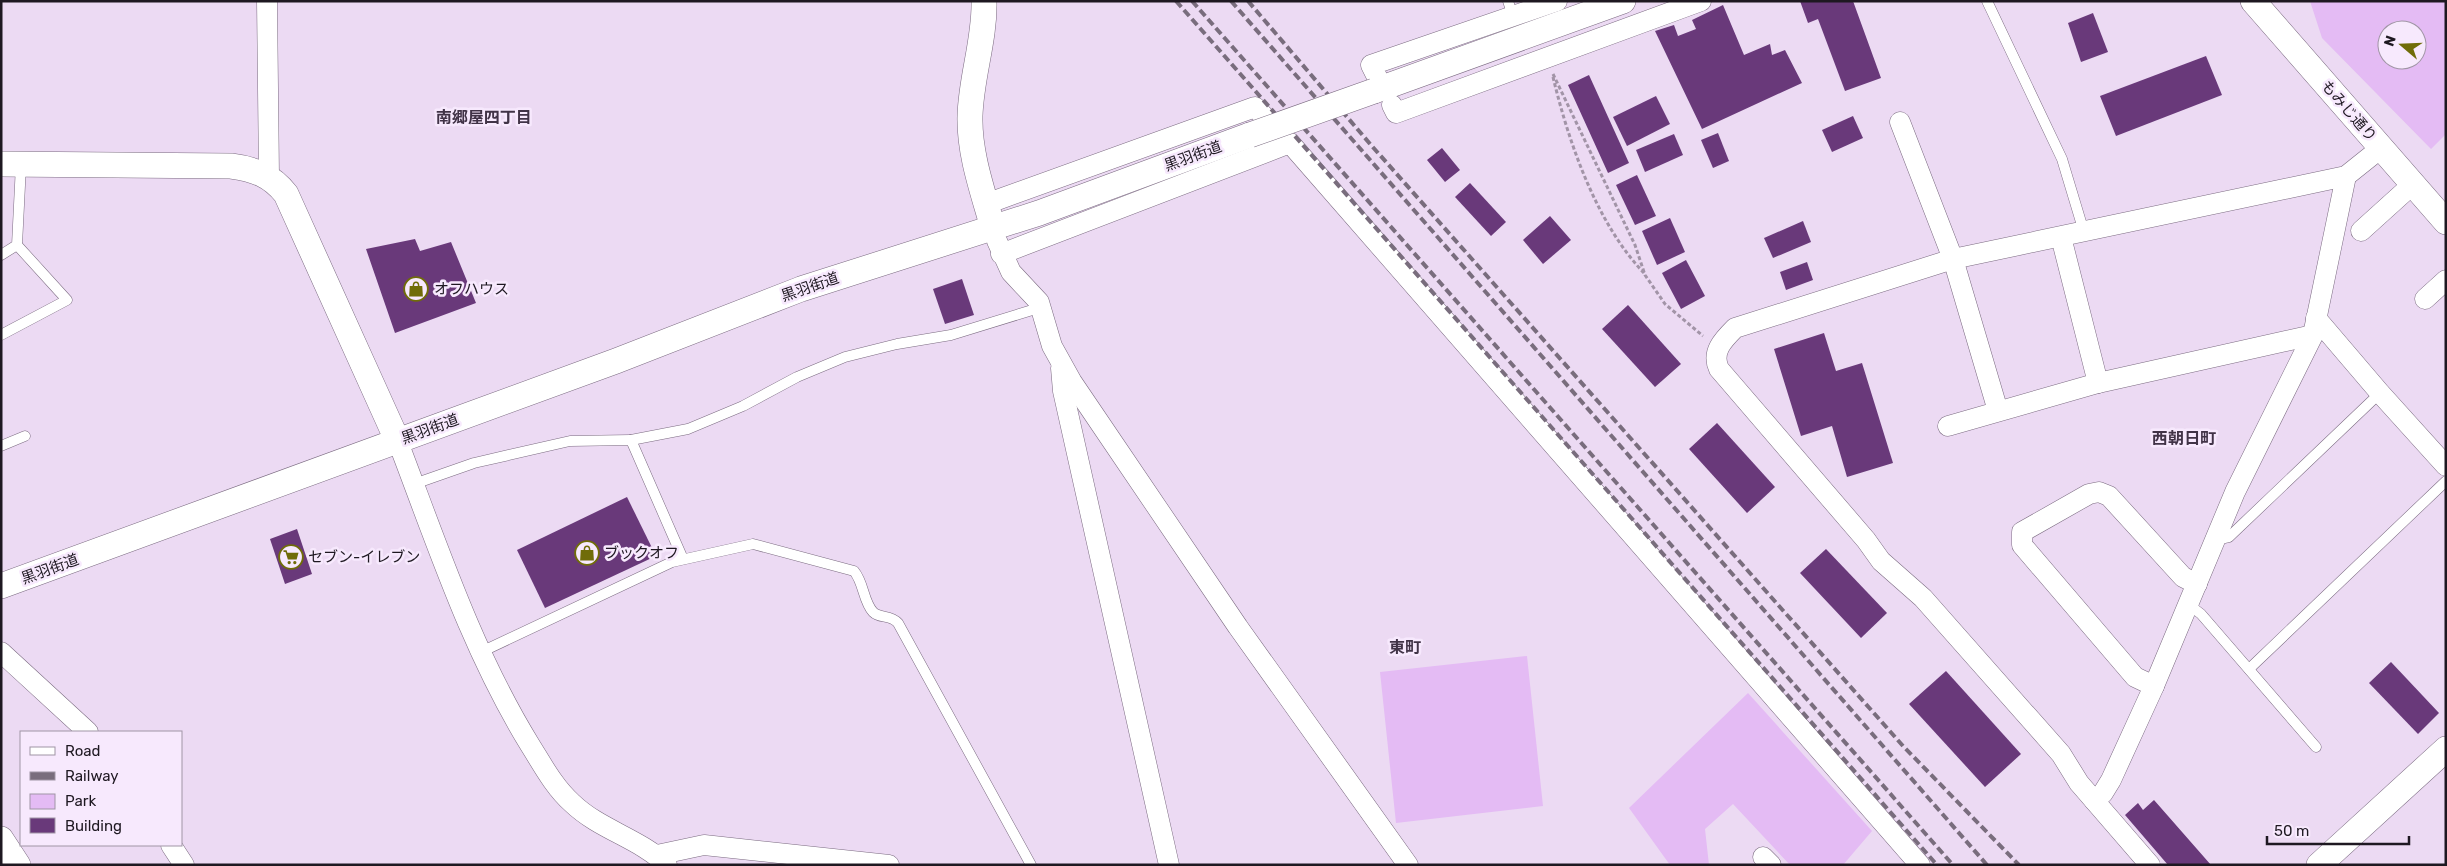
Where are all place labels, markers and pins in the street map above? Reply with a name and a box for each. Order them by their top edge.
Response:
shop icon: オフハウス [403,276,429,302]
place label: オフハウス [434,280,509,298]
shop icon: ブックオフ [574,540,600,566]
supermarket icon: セブン-イレブン [278,544,304,570]
place label: ブックオフ [604,544,679,562]
place label: セブン-イレブン [308,548,420,566]

